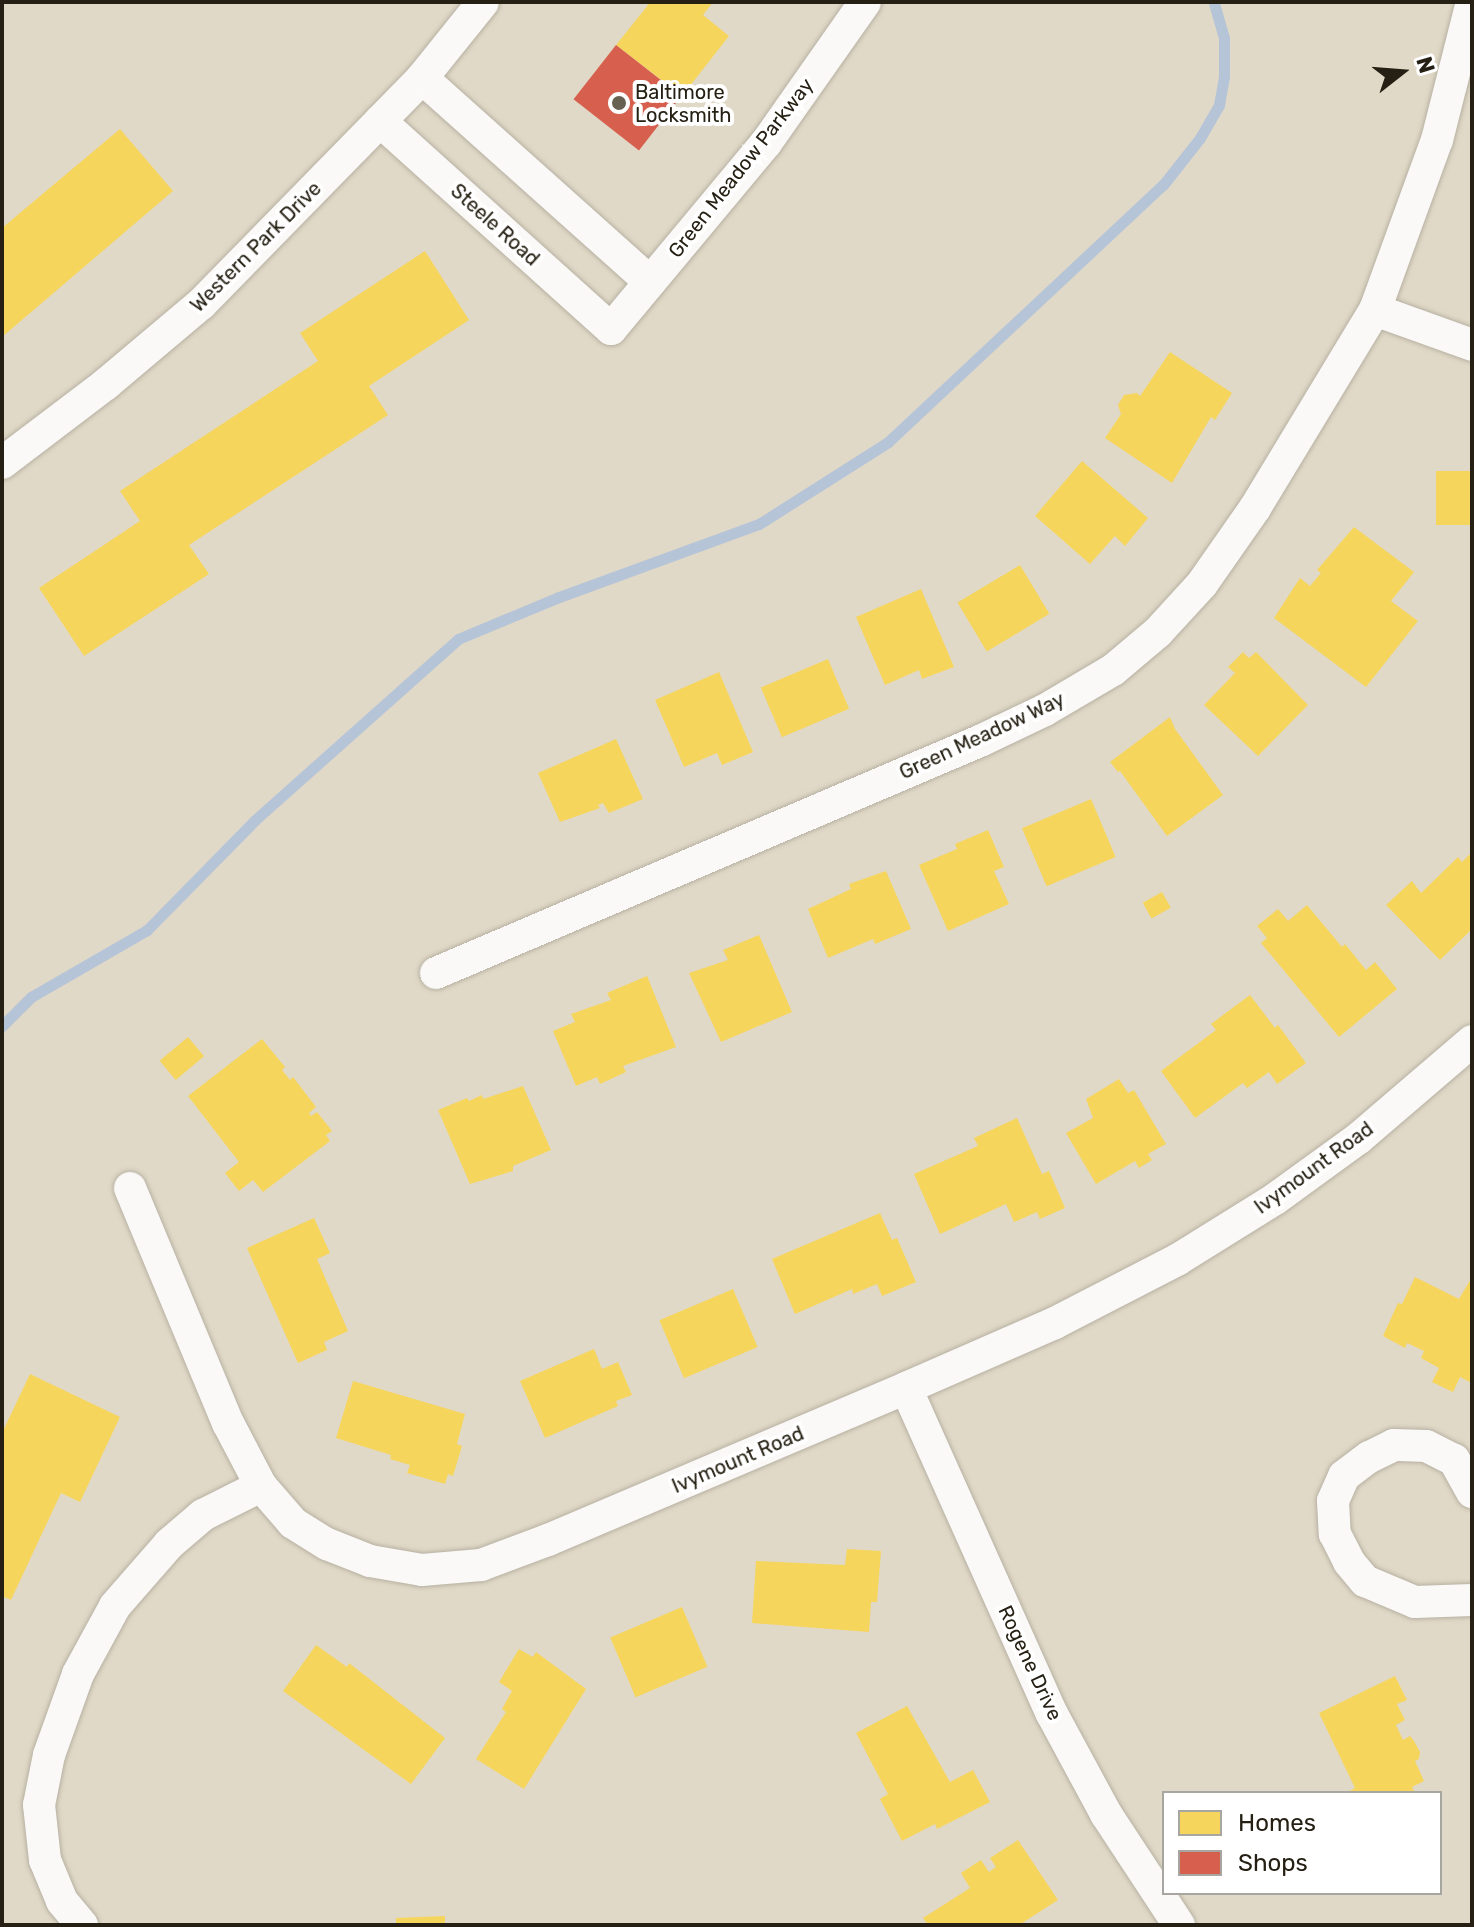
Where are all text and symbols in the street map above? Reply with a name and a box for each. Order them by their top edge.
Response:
north arrow [1362,32,1442,112]
text: N [1410,53,1441,76]
street label: Green Meadow Parkway [663,73,819,263]
place label: Baltimore Locksmith [635,80,732,127]
marker: Baltimore Locksmith [610,94,628,112]
street label: Western Park Drive [186,177,326,317]
street label: Steele Road [446,179,544,271]
street label: Green Meadow Way [895,687,1069,785]
street label: Ivymount Road [1250,1117,1378,1219]
street label: Ivymount Road [668,1421,808,1499]
street label: Rogene Drive [993,1602,1067,1724]
legend [1162,1791,1442,1895]
text: Homes [1238,1809,1316,1837]
text: Shops [1238,1849,1308,1877]

